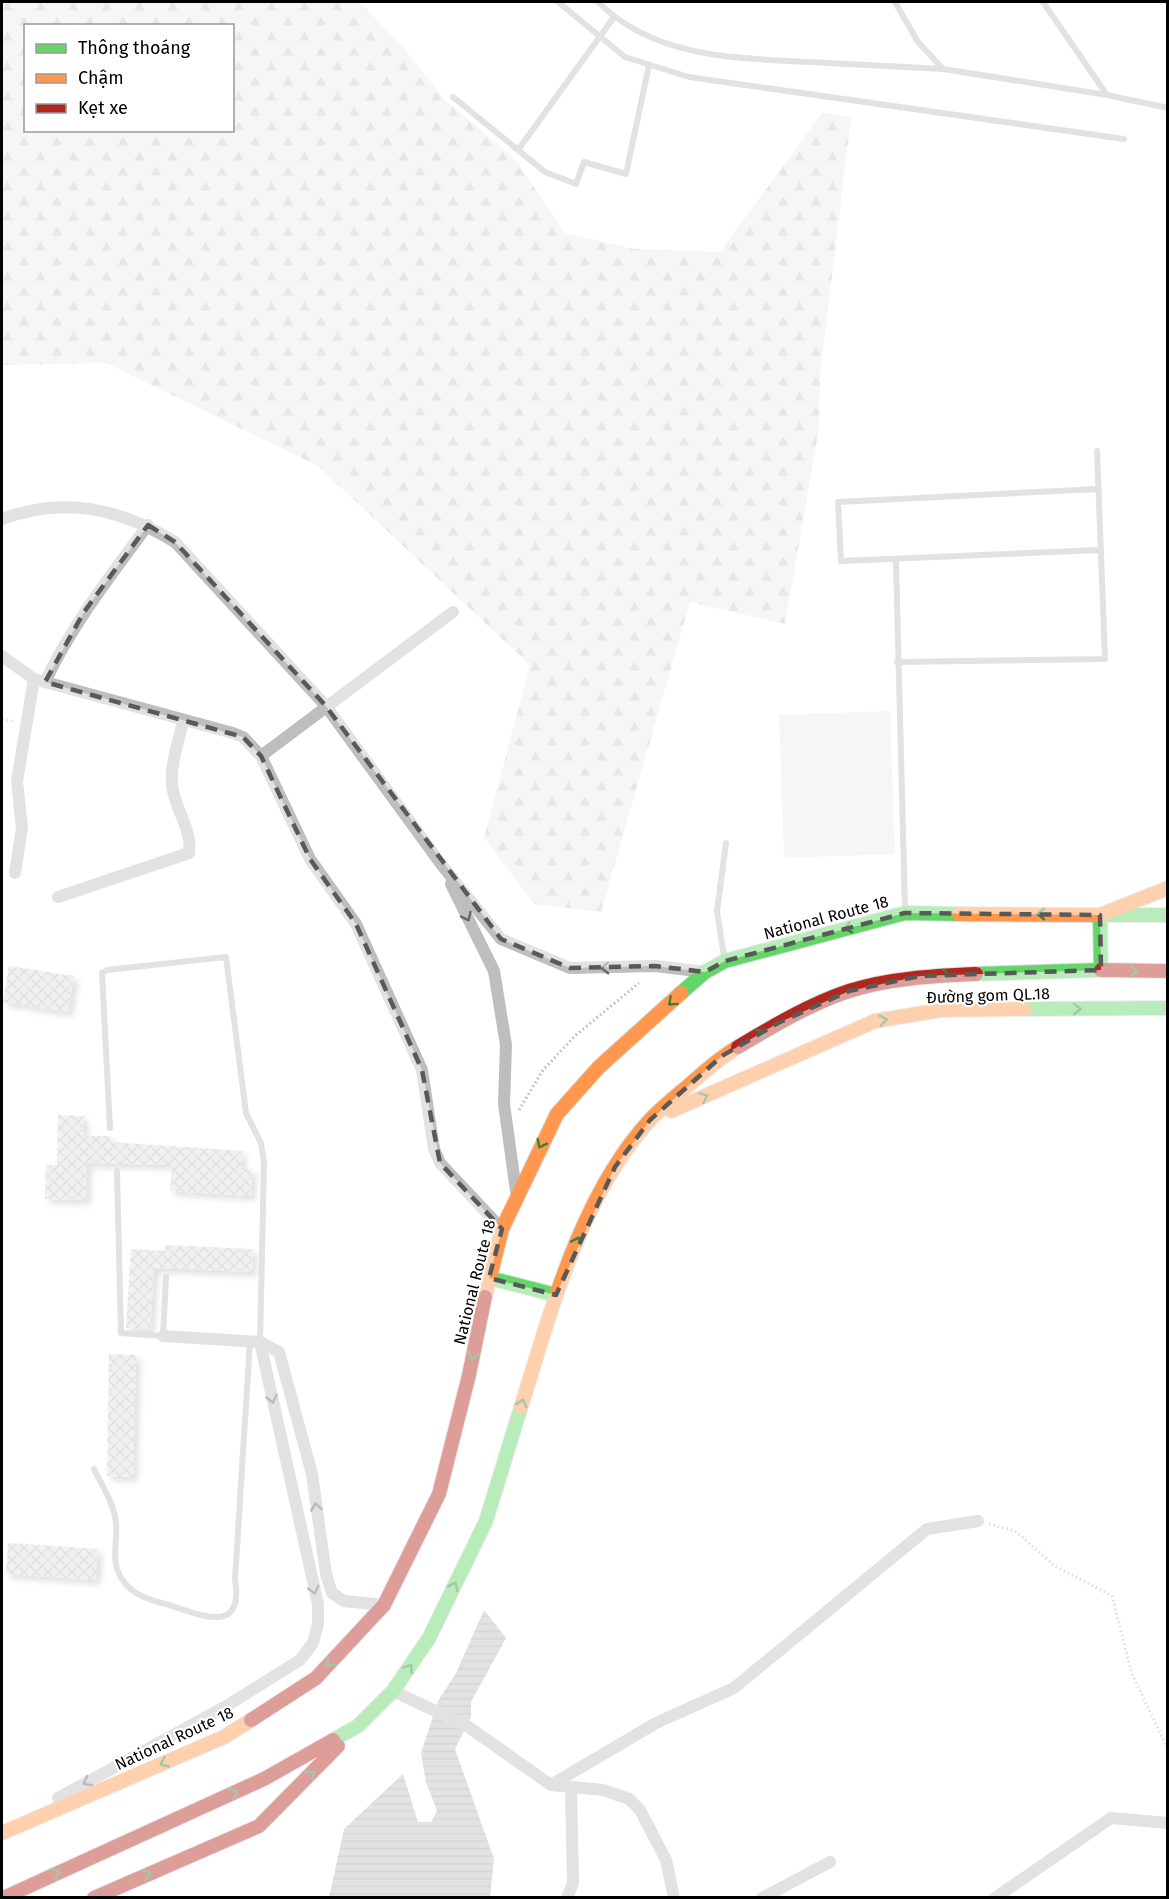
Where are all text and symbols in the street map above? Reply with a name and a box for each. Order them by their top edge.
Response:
legend [24,24,234,132]
text: Thông thoáng [78,37,191,59]
text: Chậm [78,67,124,89]
text: Kẹt xe [78,97,128,119]
street label: National Route 18 [762,892,891,943]
one-way arrow [1037,908,1046,921]
one-way arrow [459,910,471,921]
one-way arrow [843,921,853,934]
one-way arrow [600,962,609,974]
one-way arrow [1130,964,1139,977]
one-way arrow [941,969,950,982]
street label: Đường gom QL.18 [926,984,1050,1007]
one-way arrow [668,995,678,1006]
one-way arrow [1072,1003,1081,1015]
one-way arrow [877,1014,887,1027]
one-way arrow [756,1028,766,1040]
one-way arrow [697,1092,708,1104]
one-way arrow [537,1138,549,1149]
street label: National Route 18 [450,1217,499,1347]
one-way arrow [570,1236,582,1247]
one-way arrow [467,1351,480,1361]
one-way arrow [265,1394,278,1404]
one-way arrow [515,1398,528,1409]
one-way arrow [311,1503,323,1512]
one-way arrow [447,1581,459,1592]
one-way arrow [307,1584,319,1595]
one-way arrow [326,1656,337,1667]
one-way arrow [402,1664,413,1675]
street label: National Route 18 [112,1703,237,1774]
one-way arrow [160,1755,171,1767]
one-way arrow [303,1770,314,1781]
one-way arrow [83,1775,93,1786]
one-way arrow [227,1788,238,1800]
one-way arrow [49,1869,60,1881]
one-way arrow [141,1869,152,1881]

